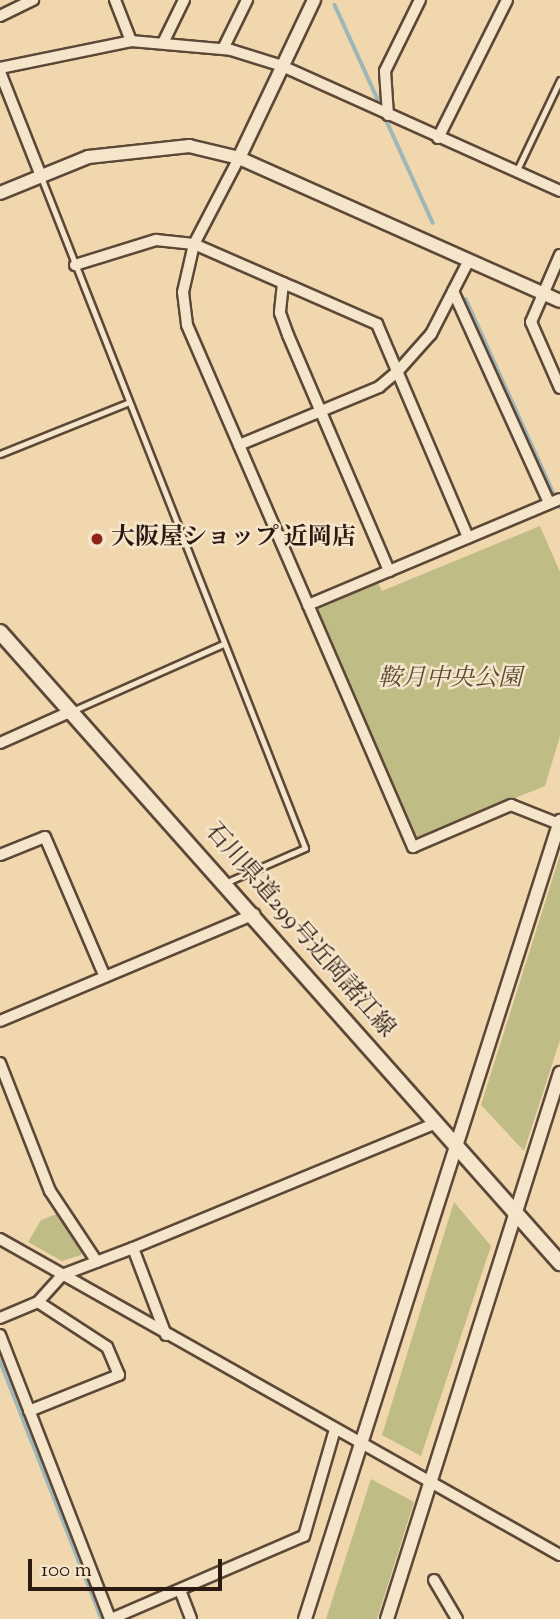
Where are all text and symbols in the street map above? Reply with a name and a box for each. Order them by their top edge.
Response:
place label: 大阪屋ショップ 近岡店 [111,525,356,553]
marker: 大阪屋ショップ 近岡店 [89,531,105,547]
park label: 鞍月中央公園 [378,666,522,694]
street label: 石川県道299号近岡諸江線 [198,818,400,1044]
scale bar [32,1546,226,1590]
text: 100 m [41,1556,92,1586]

